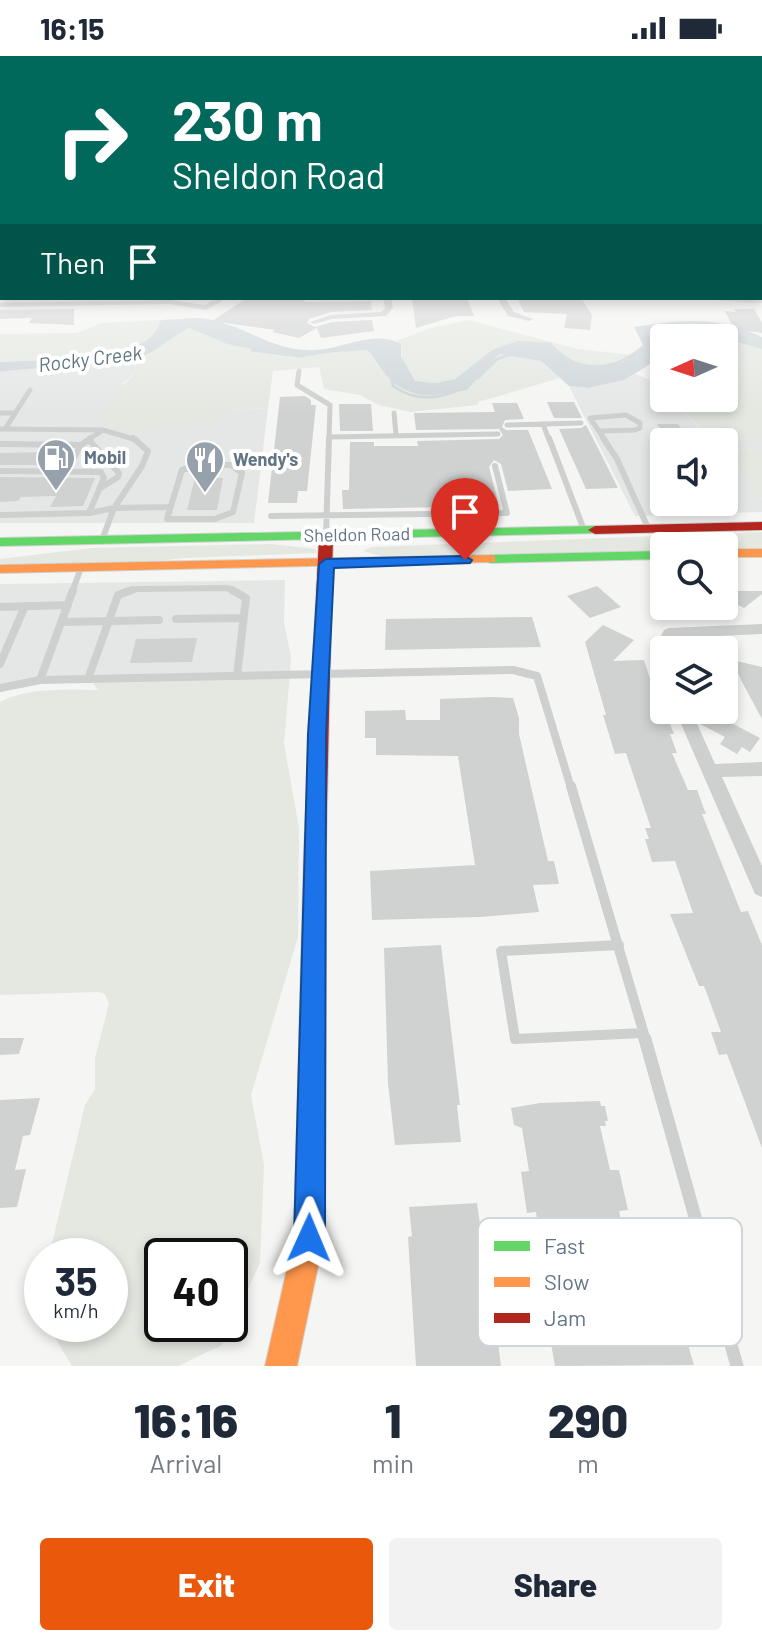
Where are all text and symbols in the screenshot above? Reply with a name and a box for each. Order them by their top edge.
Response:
text: 16:15 [40,10,104,46]
text: 230 m [172,85,323,152]
icon: right [40,88,144,192]
text: Sheldon Road [172,153,385,196]
icon: arrive [121,240,165,284]
text: Then [40,244,105,280]
north arrow [650,324,738,412]
map controls [650,324,738,724]
water label: Rocky Creek [37,340,143,376]
button: sound [650,428,738,516]
fuel station icon: Mobil [35,437,77,492]
restaurant icon: Wendy's [184,439,226,494]
place label: Mobil [84,446,126,468]
place label: Wendy's [233,448,298,470]
pin [431,478,499,560]
icon: arrive [443,490,487,534]
street label: Sheldon Road [304,522,410,546]
button: search [650,532,738,620]
button: layers [650,636,738,724]
position arrow [267,1196,351,1280]
legend [478,1218,742,1346]
text: Fast [544,1232,586,1258]
speed limit sign: 40 [144,1238,248,1342]
text: 35 [54,1256,98,1304]
text: Slow [544,1268,589,1294]
text: km/h [53,1298,99,1322]
text: Jam [544,1304,586,1330]
text: 16:16 [134,1390,238,1448]
text: 1 [384,1390,402,1448]
text: 290 [548,1390,628,1448]
text: Arrival [150,1447,222,1478]
text: min [372,1447,414,1478]
text: m [577,1447,599,1478]
button: Exit [40,1538,373,1630]
button: Share [389,1538,722,1630]

